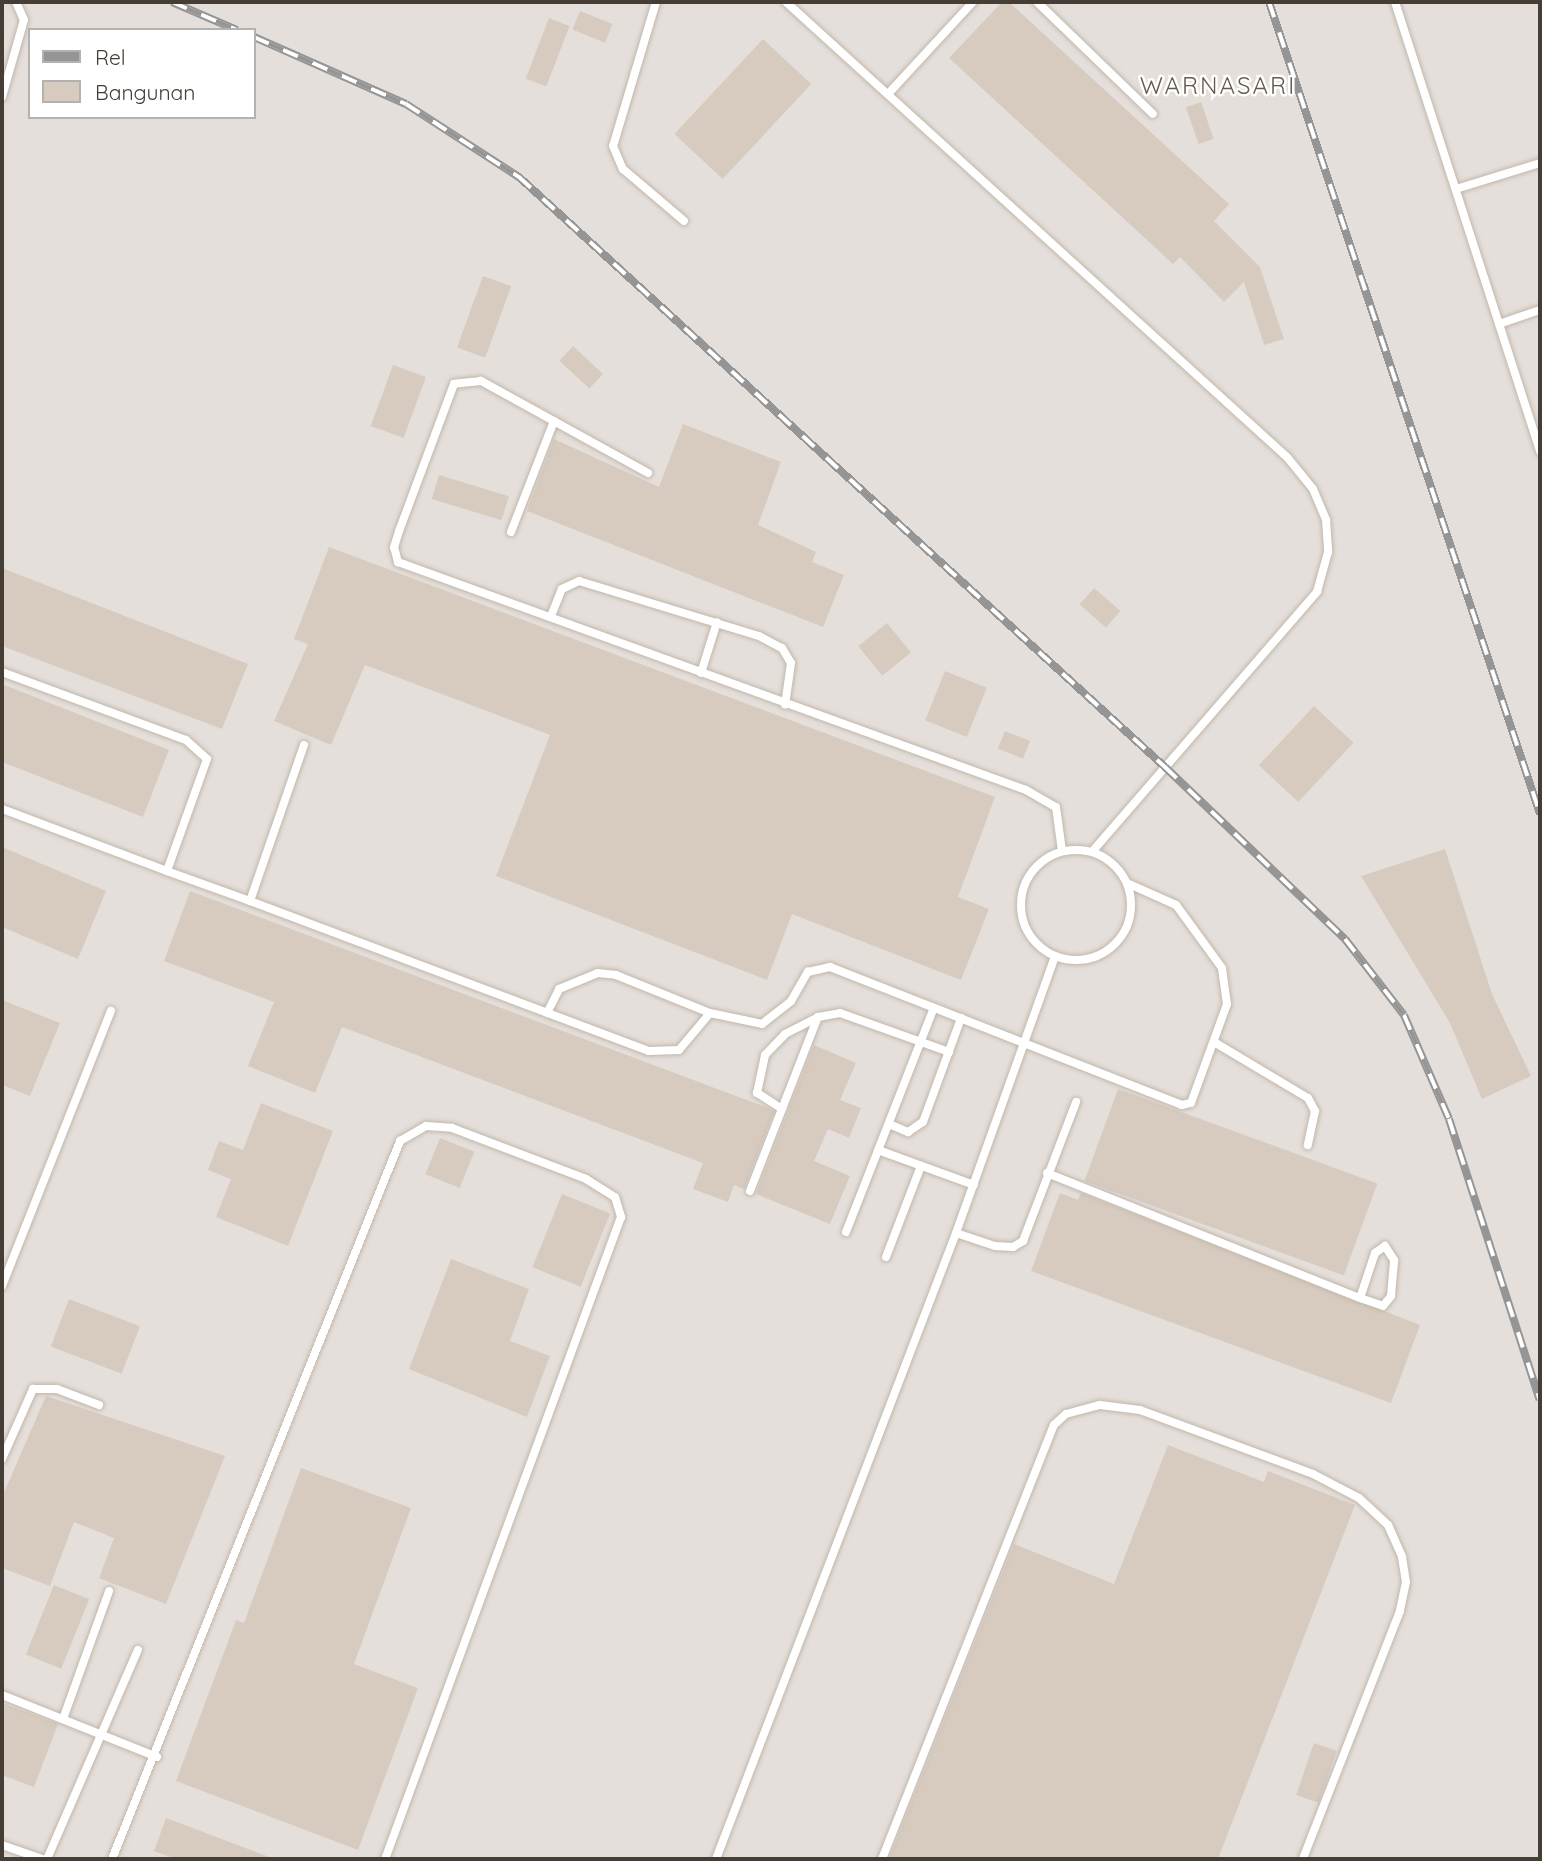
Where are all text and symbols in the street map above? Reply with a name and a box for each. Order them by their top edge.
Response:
legend [28,28,256,119]
text: Rel [95,44,126,70]
district label: WARNASARI [1141,72,1295,100]
text: Bangunan [95,79,195,105]

